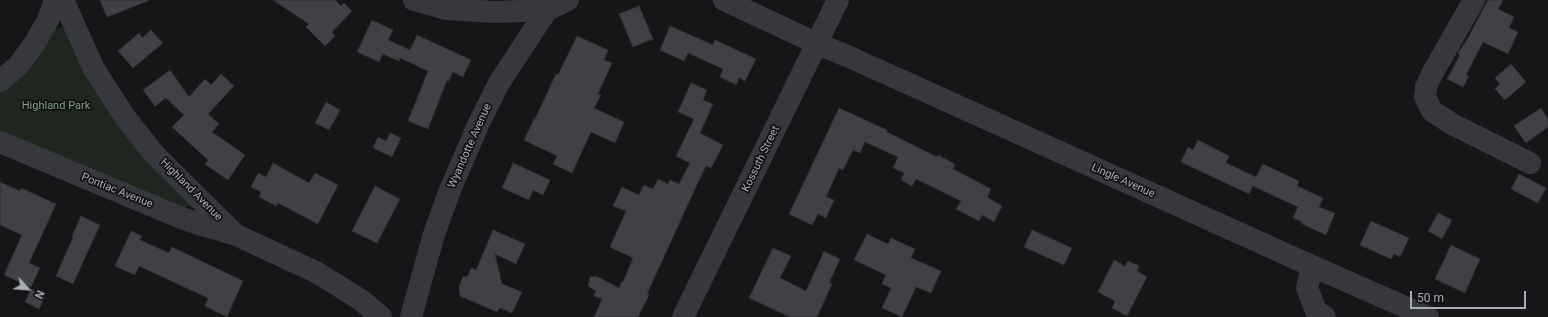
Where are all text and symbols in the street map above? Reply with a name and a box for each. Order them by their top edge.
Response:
park label: Highland Park [22,99,90,113]
street label: Wyandotte Avenue [445,102,495,190]
street label: Kossuth Street [739,124,783,194]
street label: Highland Avenue [157,156,225,224]
street label: Lingle Avenue [1089,161,1157,201]
street label: Pontiac Avenue [79,171,155,211]
north arrow [8,269,48,309]
scale bar [1412,283,1528,309]
text: N [32,288,47,301]
text: 50 m [1417,291,1444,305]

